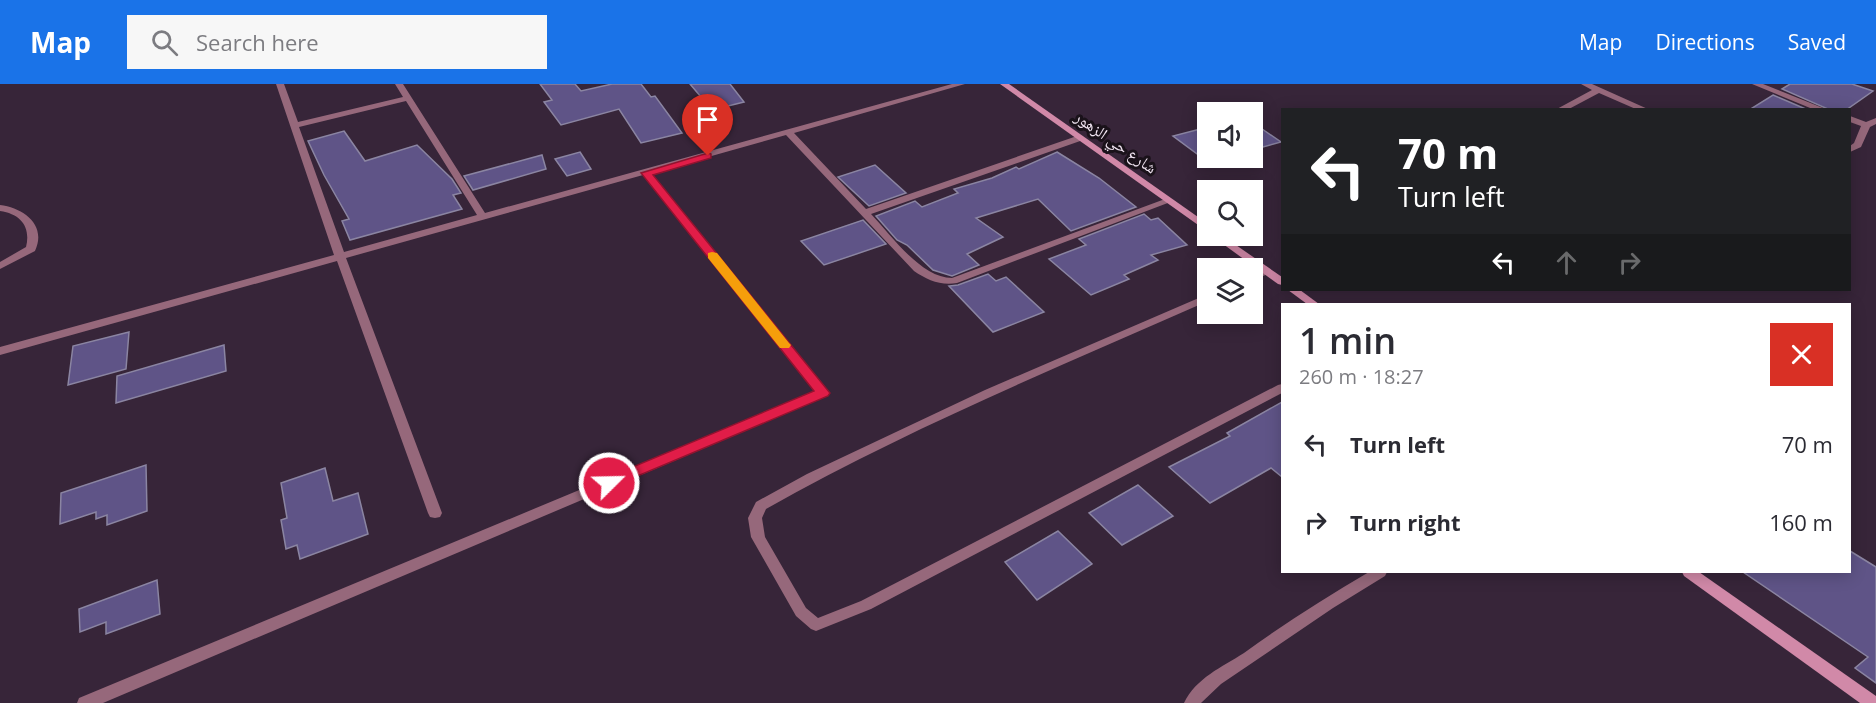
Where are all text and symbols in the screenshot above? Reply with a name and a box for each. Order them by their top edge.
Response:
search box [127,15,547,69]
text: Map [30,23,91,61]
icon: search [148,26,181,59]
text: Search here [196,27,319,57]
text: Map [1579,28,1622,56]
text: Directions [1655,28,1755,56]
text: Saved [1788,28,1846,56]
pin [682,94,733,156]
map controls [1197,102,1263,324]
button: sound [1197,102,1263,168]
icon: arrive [691,103,724,136]
street label: شارع حي الزهور [1069,105,1161,180]
text: 70 m [1398,124,1498,181]
icon: left [1299,132,1377,210]
text: Turn left [1398,178,1505,215]
button: search [1197,180,1263,246]
icon: left [1487,246,1520,279]
icon: ahead [1550,246,1583,279]
icon: right [1613,246,1646,279]
button: layers [1197,258,1263,324]
text: 1 min [1299,316,1396,365]
button: close [1770,323,1833,386]
text: 260 m · 18:27 [1299,363,1424,390]
icon: left [1299,428,1332,461]
text: Turn left [1350,429,1445,459]
text: 70 m [1782,429,1833,459]
position arrow [577,451,641,515]
icon: right [1299,506,1332,539]
text: Turn right [1350,507,1461,537]
text: 160 m [1769,507,1833,537]

